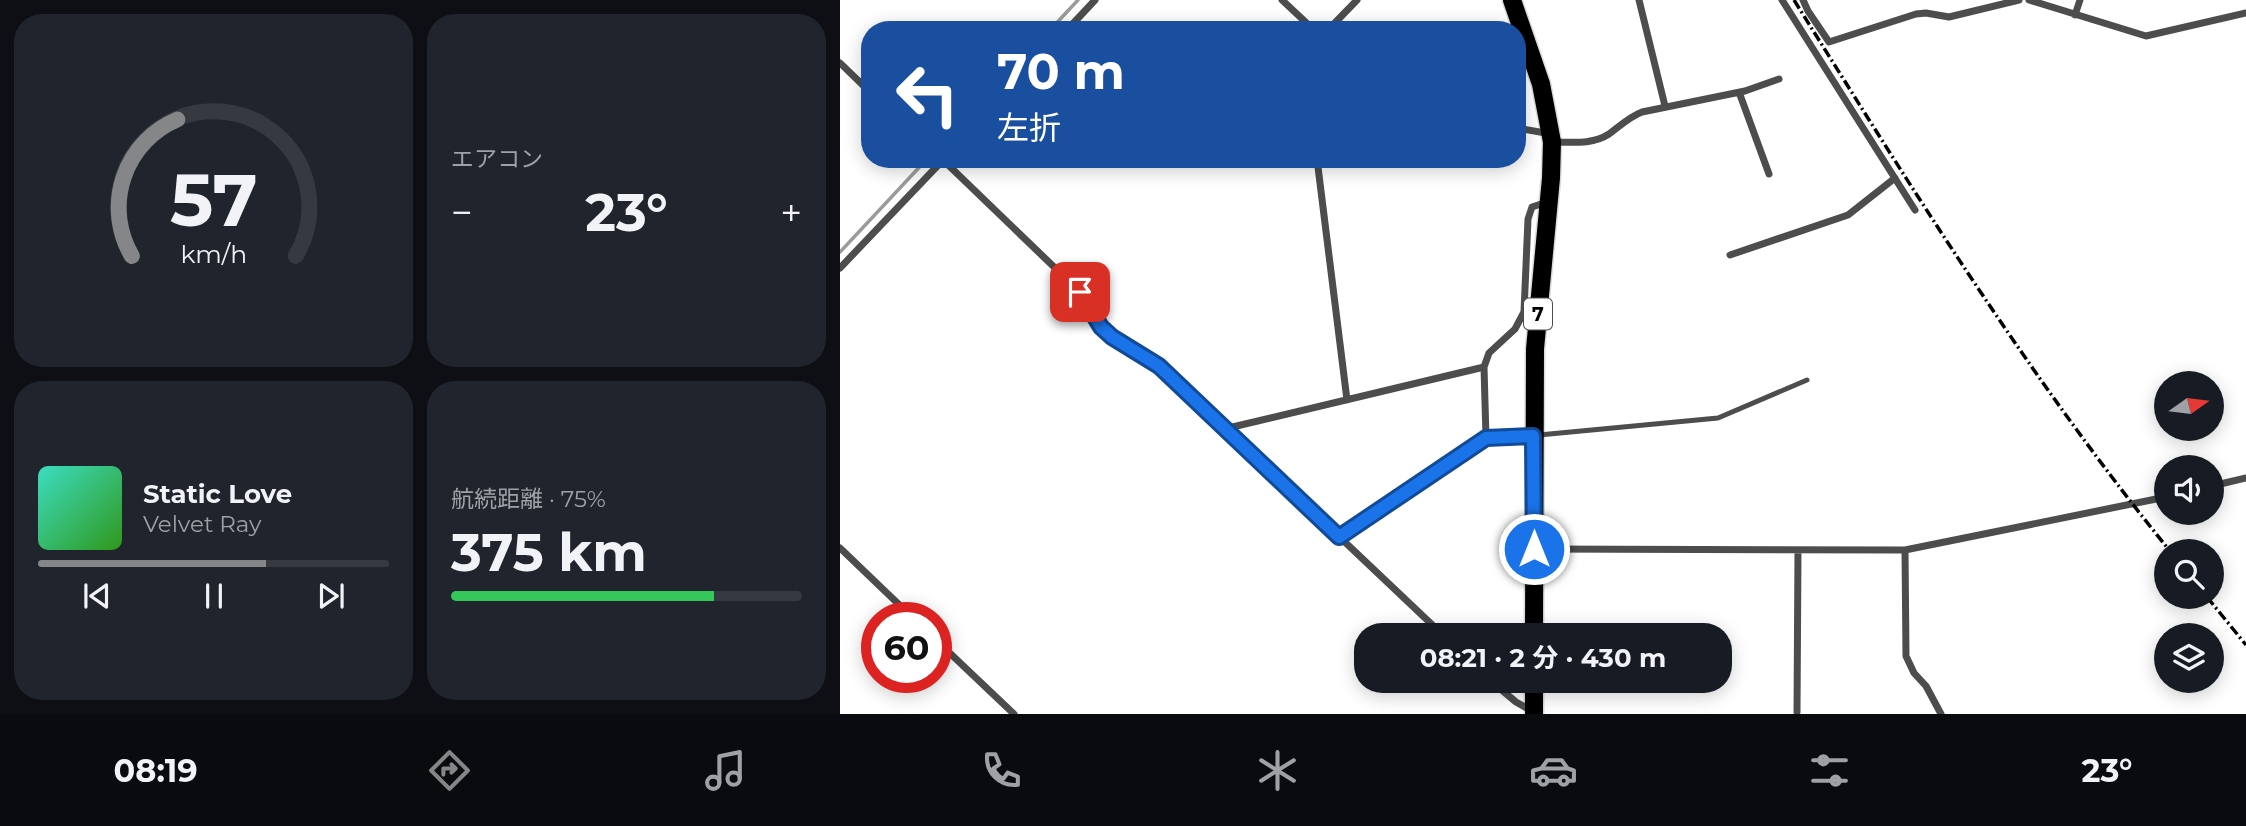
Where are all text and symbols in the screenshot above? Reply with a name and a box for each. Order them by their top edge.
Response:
text: 70 m [997,42,1125,101]
icon: left [882,49,973,140]
text: 左折 [997,108,1061,147]
text: エアコン [451,145,543,173]
text: 57 [170,157,257,245]
text: 23° [585,181,668,244]
text: − [451,189,473,236]
text: + [780,189,802,236]
text: km/h [180,239,247,269]
pin [1050,262,1110,322]
icon: arrive [1061,273,1099,311]
road number: 7 [1524,298,1552,330]
north arrow [2154,371,2224,441]
map controls [2154,371,2224,693]
button: sound [2154,455,2224,525]
text: Static Love [143,478,292,510]
text: 航続距離 · 75% [451,485,606,513]
text: Velvet Ray [143,510,261,538]
position arrow [1497,512,1571,586]
text: 375 km [451,521,647,584]
button: search [2154,539,2224,609]
icon: previous [78,577,116,615]
icon: pause [195,577,233,615]
icon: next [312,577,350,615]
speed limit sign: 60 [861,602,952,693]
button: layers [2154,623,2224,693]
text: 08:21 · 2 分 · 430 m [1420,642,1666,674]
icon: directions [425,746,474,795]
icon: music [701,746,750,795]
icon: phone [977,746,1026,795]
icon: climate [1253,746,1302,795]
icon: car [1529,746,1578,795]
icon: filters [1805,746,1854,795]
text: 08:19 [114,751,198,790]
text: 23° [2082,751,2132,790]

